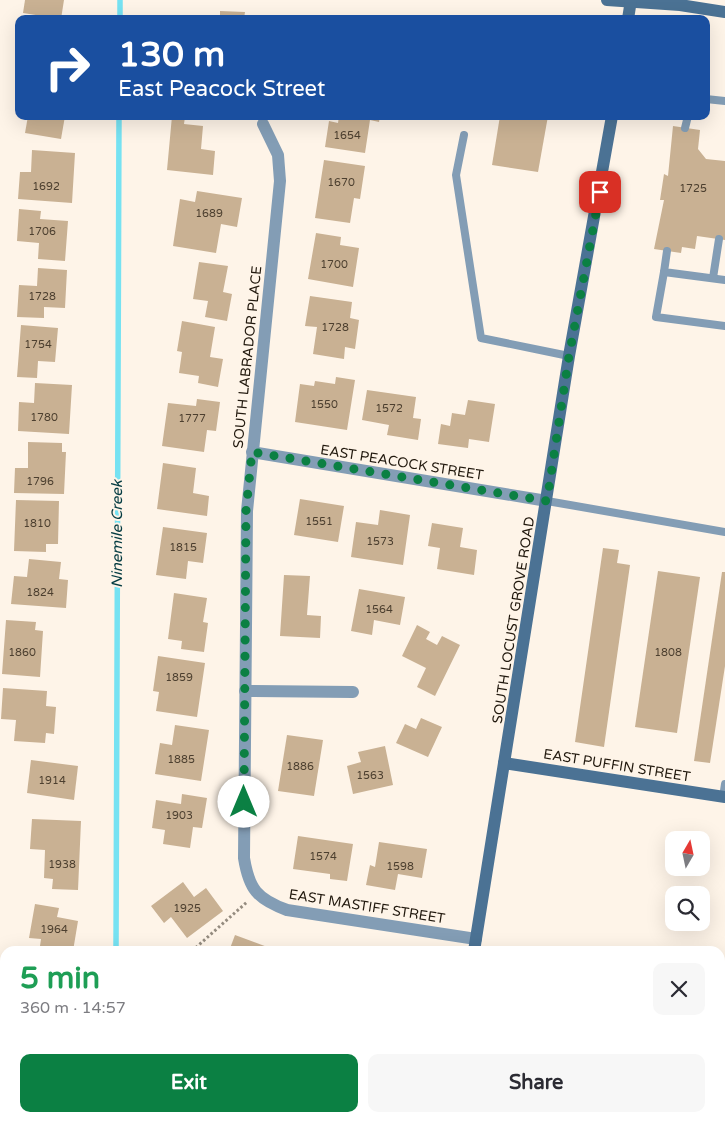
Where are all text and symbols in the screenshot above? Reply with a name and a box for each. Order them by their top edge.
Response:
text: 130 m [118,34,225,76]
icon: right [35,35,100,100]
text: East Peacock Street [118,76,325,102]
house number: 1654 [333,129,361,142]
pin [579,171,621,213]
house number: 1670 [327,176,355,189]
icon: arrive [586,178,614,206]
house number: 1692 [32,180,60,193]
house number: 1725 [679,182,707,195]
house number: 1689 [195,207,223,220]
house number: 1706 [28,225,56,238]
house number: 1700 [320,258,348,271]
street label: SOUTH LABRADOR PLACE [229,265,266,449]
house number: 1728 [28,290,56,303]
house number: 1728 [321,321,349,334]
house number: 1754 [24,338,52,351]
house number: 1550 [310,398,338,411]
house number: 1572 [375,402,403,415]
house number: 1780 [30,411,58,424]
house number: 1777 [178,412,206,425]
street label: EAST PEACOCK STREET [319,441,485,484]
house number: 1796 [26,475,54,488]
water label: Ninemile Creek [108,478,126,588]
house number: 1551 [305,515,333,528]
street label: SOUTH LOCUST GROVE ROAD [489,515,538,725]
house number: 1810 [23,517,51,530]
house number: 1573 [366,535,394,548]
house number: 1815 [169,541,197,554]
house number: 1824 [26,586,54,599]
house number: 1564 [365,603,393,616]
house number: 1860 [8,646,36,659]
house number: 1808 [654,646,682,659]
house number: 1859 [165,671,193,684]
street label: EAST PUFFIN STREET [542,745,692,786]
house number: 1885 [167,753,195,766]
house number: 1886 [286,760,314,773]
house number: 1563 [356,769,384,782]
house number: 1914 [38,774,66,787]
position arrow [217,775,269,827]
house number: 1903 [165,809,193,822]
north arrow [665,831,710,876]
map controls [665,831,710,931]
house number: 1574 [309,850,337,863]
house number: 1938 [48,858,76,871]
house number: 1598 [386,860,414,873]
street label: EAST MASTIFF STREET [288,886,447,927]
button: search [665,886,710,931]
house number: 1925 [173,902,201,915]
house number: 1964 [40,923,68,936]
text: 5 min [20,960,100,997]
button: close [653,963,705,1015]
text: 360 m · 14:57 [20,998,126,1018]
button: Exit [20,1054,358,1112]
button: Share [368,1054,705,1112]

